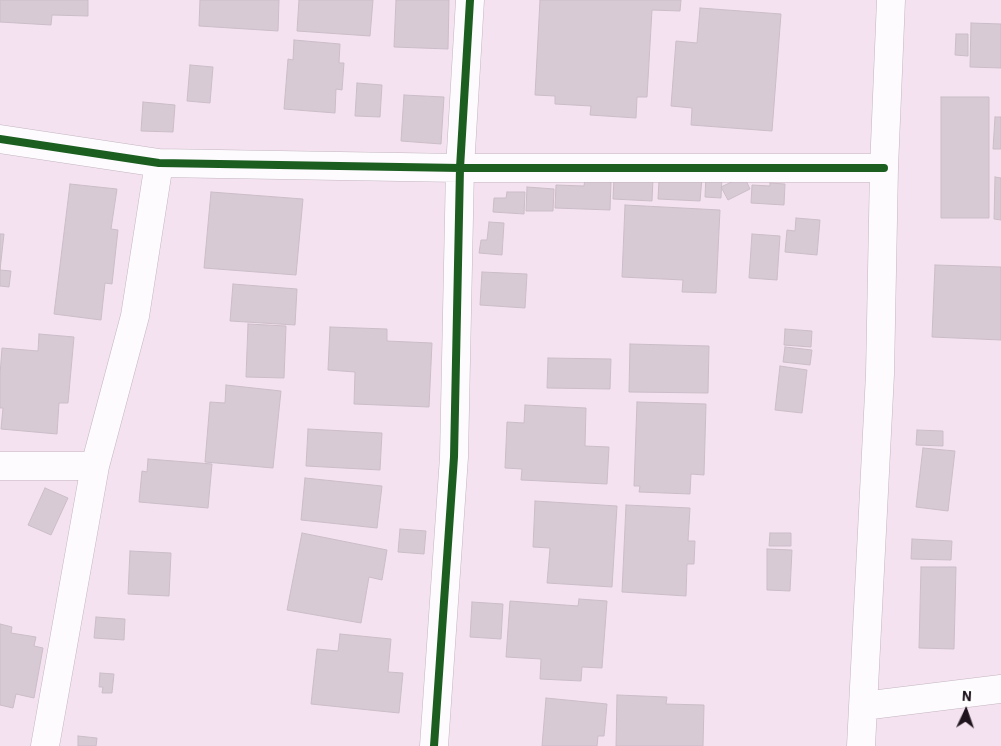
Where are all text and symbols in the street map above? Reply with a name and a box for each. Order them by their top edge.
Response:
north arrow [941,686,991,736]
text: N [961,687,972,705]

